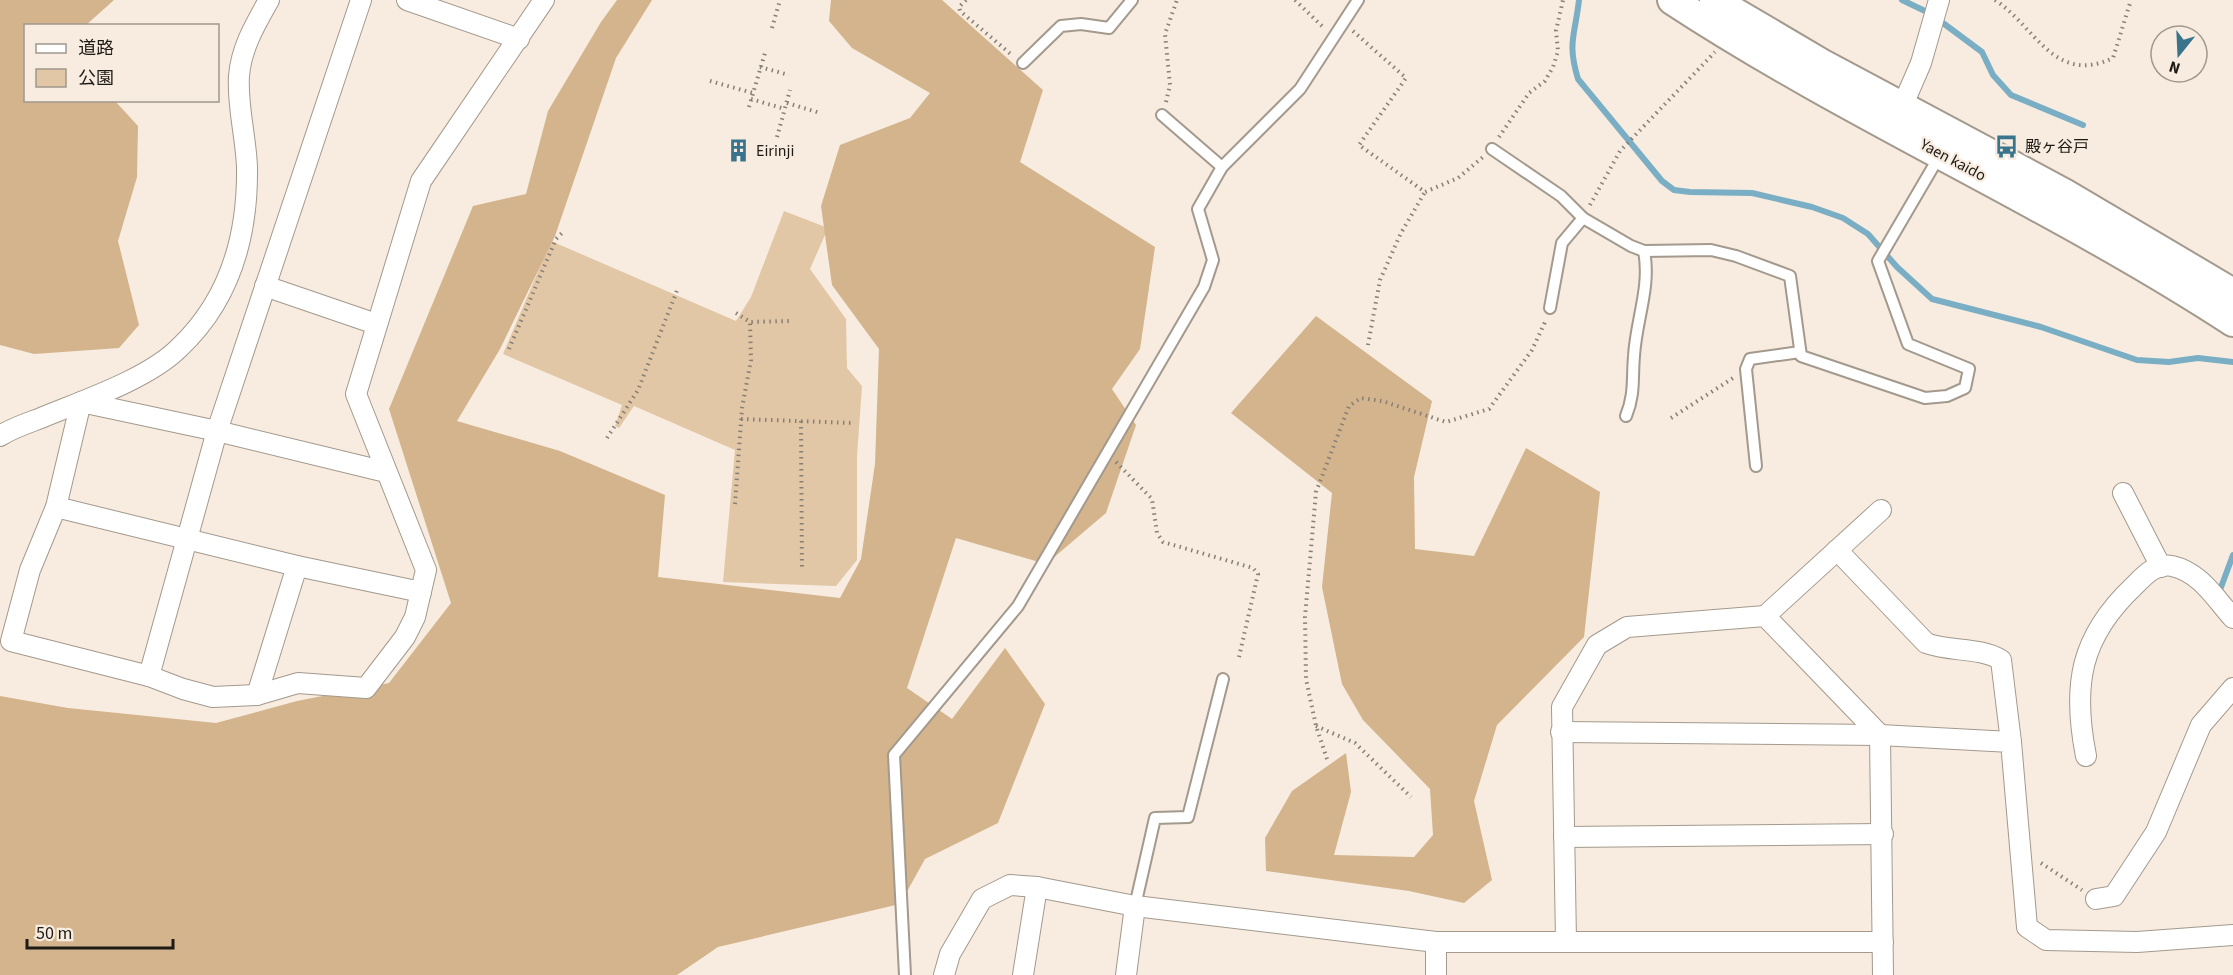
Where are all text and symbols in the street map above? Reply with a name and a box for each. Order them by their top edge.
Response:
legend [24,24,219,102]
north arrow [2149,24,2209,84]
text: 道路 [78,36,114,61]
text: N [2166,55,2183,79]
text: 公園 [78,66,114,91]
street label: Yaen kaido [1915,133,1990,187]
bus stop icon: 殿ヶ谷戸 [1994,134,2020,160]
place label: 殿ヶ谷戸 [2025,136,2089,158]
building icon: Eirinji [725,138,751,164]
place label: Eirinji [756,140,795,162]
scale bar [27,912,172,950]
text: 50 m [36,921,72,946]

